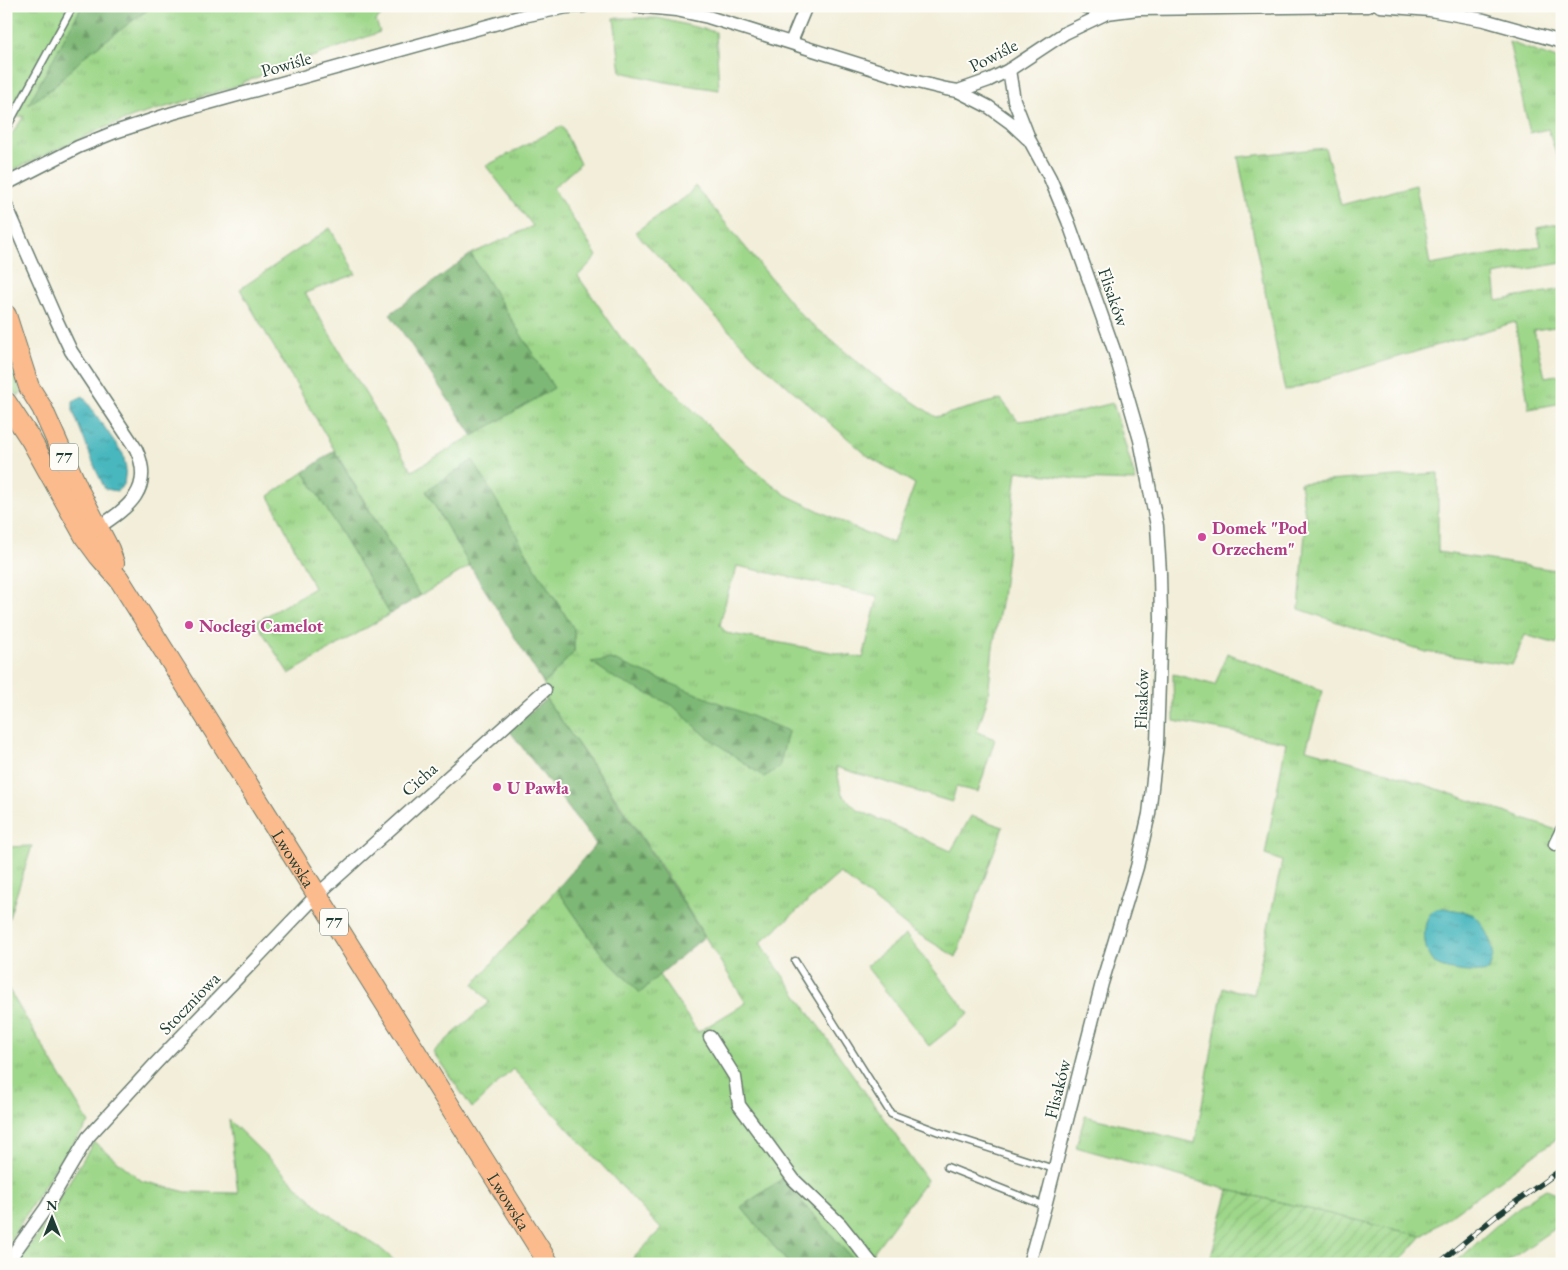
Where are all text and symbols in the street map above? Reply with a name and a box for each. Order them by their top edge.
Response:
street label: Powiśle [965,33,1021,77]
street label: Powiśle [258,46,314,82]
street label: Flisaków [1093,265,1135,330]
road number: 77 [50,444,78,471]
place label: Domek "Pod Orzechem" [1212,516,1308,560]
marker: Domek "Pod Orzechem" [1196,531,1208,543]
place label: Noclegi Camelot [199,614,324,637]
marker: Noclegi Camelot [183,619,195,631]
street label: Flisaków [1128,668,1154,730]
street label: Cicha [396,756,443,801]
place label: U Pawła [507,776,569,799]
marker: U Pawła [491,781,503,793]
street label: Lwowska [267,825,321,892]
road number: 77 [320,909,348,936]
street label: Stoczniowa [154,966,225,1039]
street label: Flisaków [1039,1056,1076,1121]
street label: Lwowska [483,1168,537,1235]
north arrow [28,1192,78,1242]
text: N [46,1196,58,1214]

